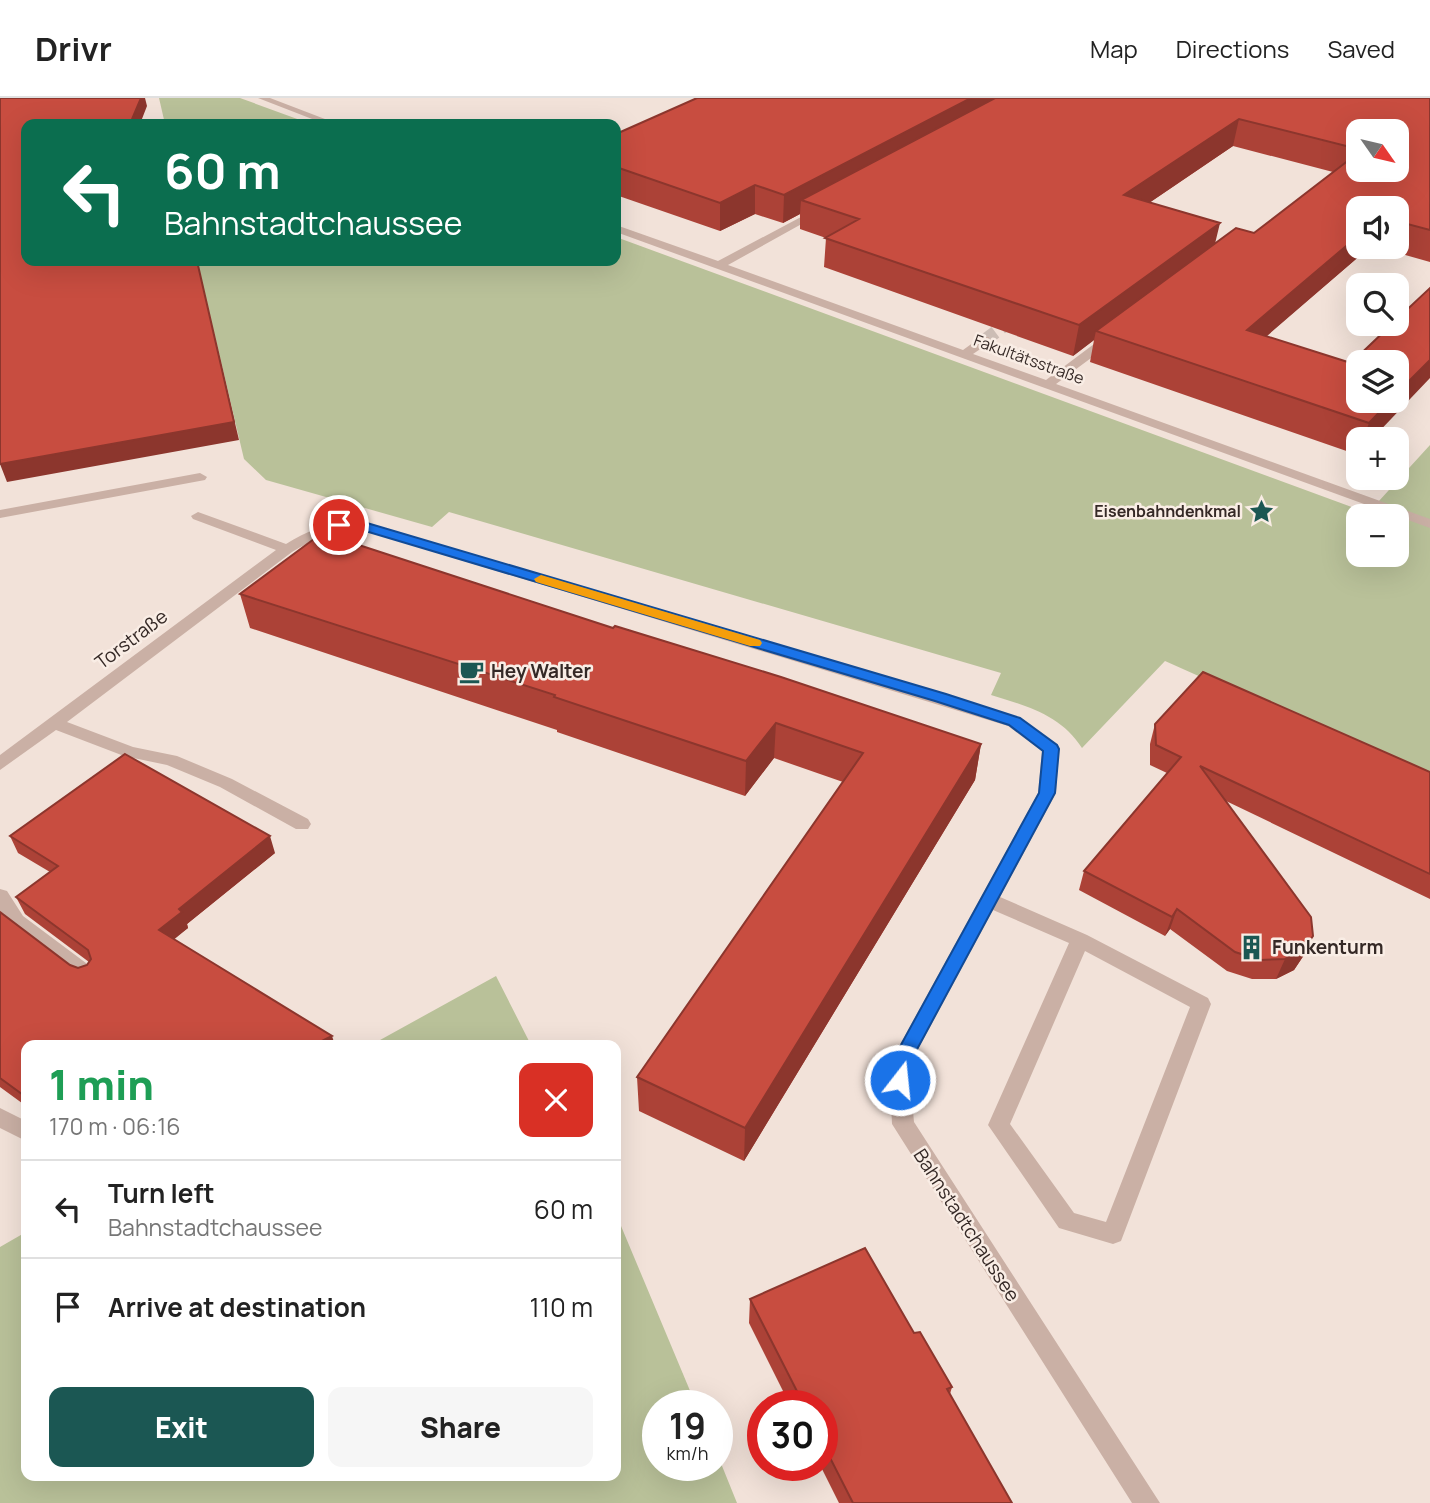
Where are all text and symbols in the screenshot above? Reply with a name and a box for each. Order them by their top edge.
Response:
text: Drivr [35,26,112,71]
text: Map [1090,32,1138,65]
text: Directions [1176,32,1289,65]
text: Saved [1327,32,1395,65]
north arrow [1346,119,1409,182]
map controls [1346,119,1409,567]
text: 60 m [164,137,281,204]
icon: left [49,147,140,238]
button: sound [1346,196,1409,259]
text: Bahnstadtchaussee [164,201,462,245]
button: search [1346,273,1409,336]
street label: Fakultätsstraße [971,329,1087,389]
button: layers [1346,350,1409,413]
button: + [1346,427,1409,490]
pin [309,495,369,555]
place icon: Eisenbahndenkmal [1247,497,1275,525]
place label: Eisenbahndenkmal [1094,500,1241,522]
button: − [1346,504,1409,567]
icon: arrive [320,506,358,544]
street label: Torstraße [89,603,173,675]
cafe icon: Hey Walter [457,657,485,685]
place label: Hey Walter [491,658,591,684]
building icon: Funkenturm [1238,933,1266,961]
place label: Funkenturm [1272,934,1384,960]
position arrow [863,1043,937,1117]
text: 1 min [49,1055,154,1113]
button: close [519,1063,593,1137]
text: 170 m · 06:16 [49,1110,180,1142]
street label: Bahnstadtchaussee [908,1144,1026,1306]
text: Turn left [108,1175,215,1211]
icon: left [49,1190,87,1228]
text: 60 m [534,1191,593,1227]
text: Bahnstadtchaussee [108,1211,323,1243]
icon: arrive [49,1288,87,1326]
text: Arrive at destination [108,1289,366,1325]
text: 110 m [530,1289,593,1325]
button: Exit [49,1387,314,1467]
button: Share [328,1387,593,1467]
speed limit sign: 30 [747,1390,838,1481]
text: 19 [669,1402,706,1450]
text: km/h [667,1441,708,1465]

